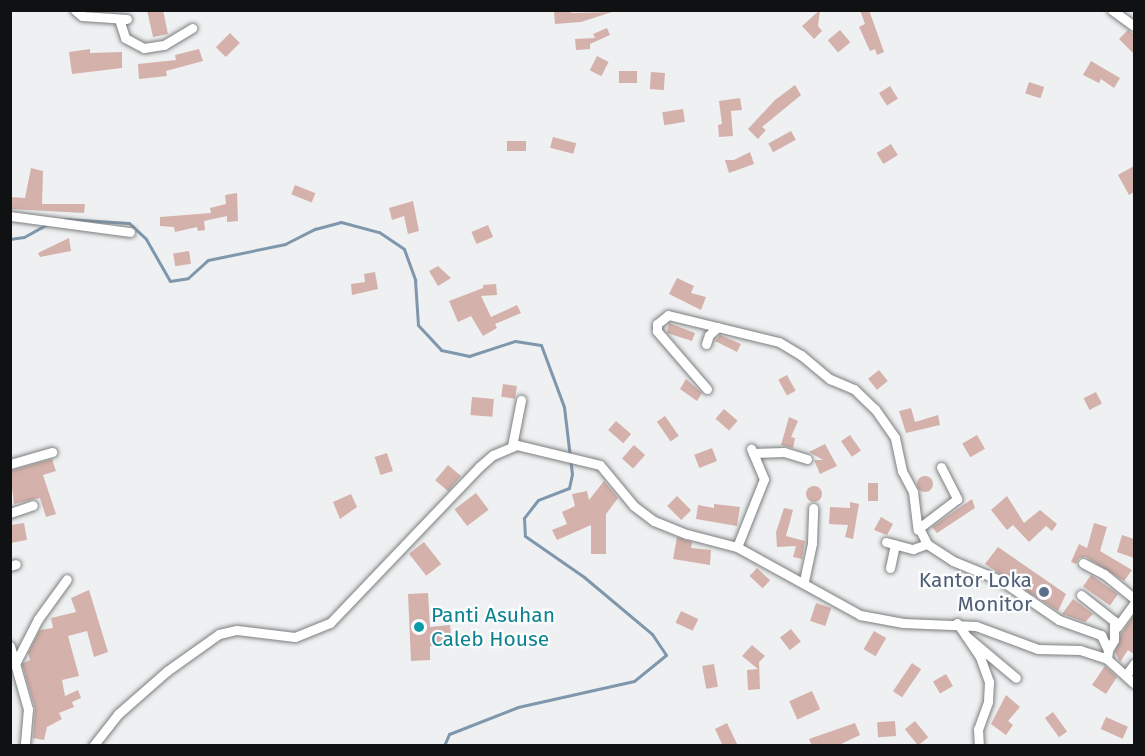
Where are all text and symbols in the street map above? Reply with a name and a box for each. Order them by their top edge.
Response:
place label: Kantor Loka Monitor [919,567,1032,617]
marker: Kantor Loka Monitor [1037,585,1051,599]
place label: Panti Asuhan Caleb House [431,602,555,652]
marker: Panti Asuhan Caleb House [412,620,426,634]

